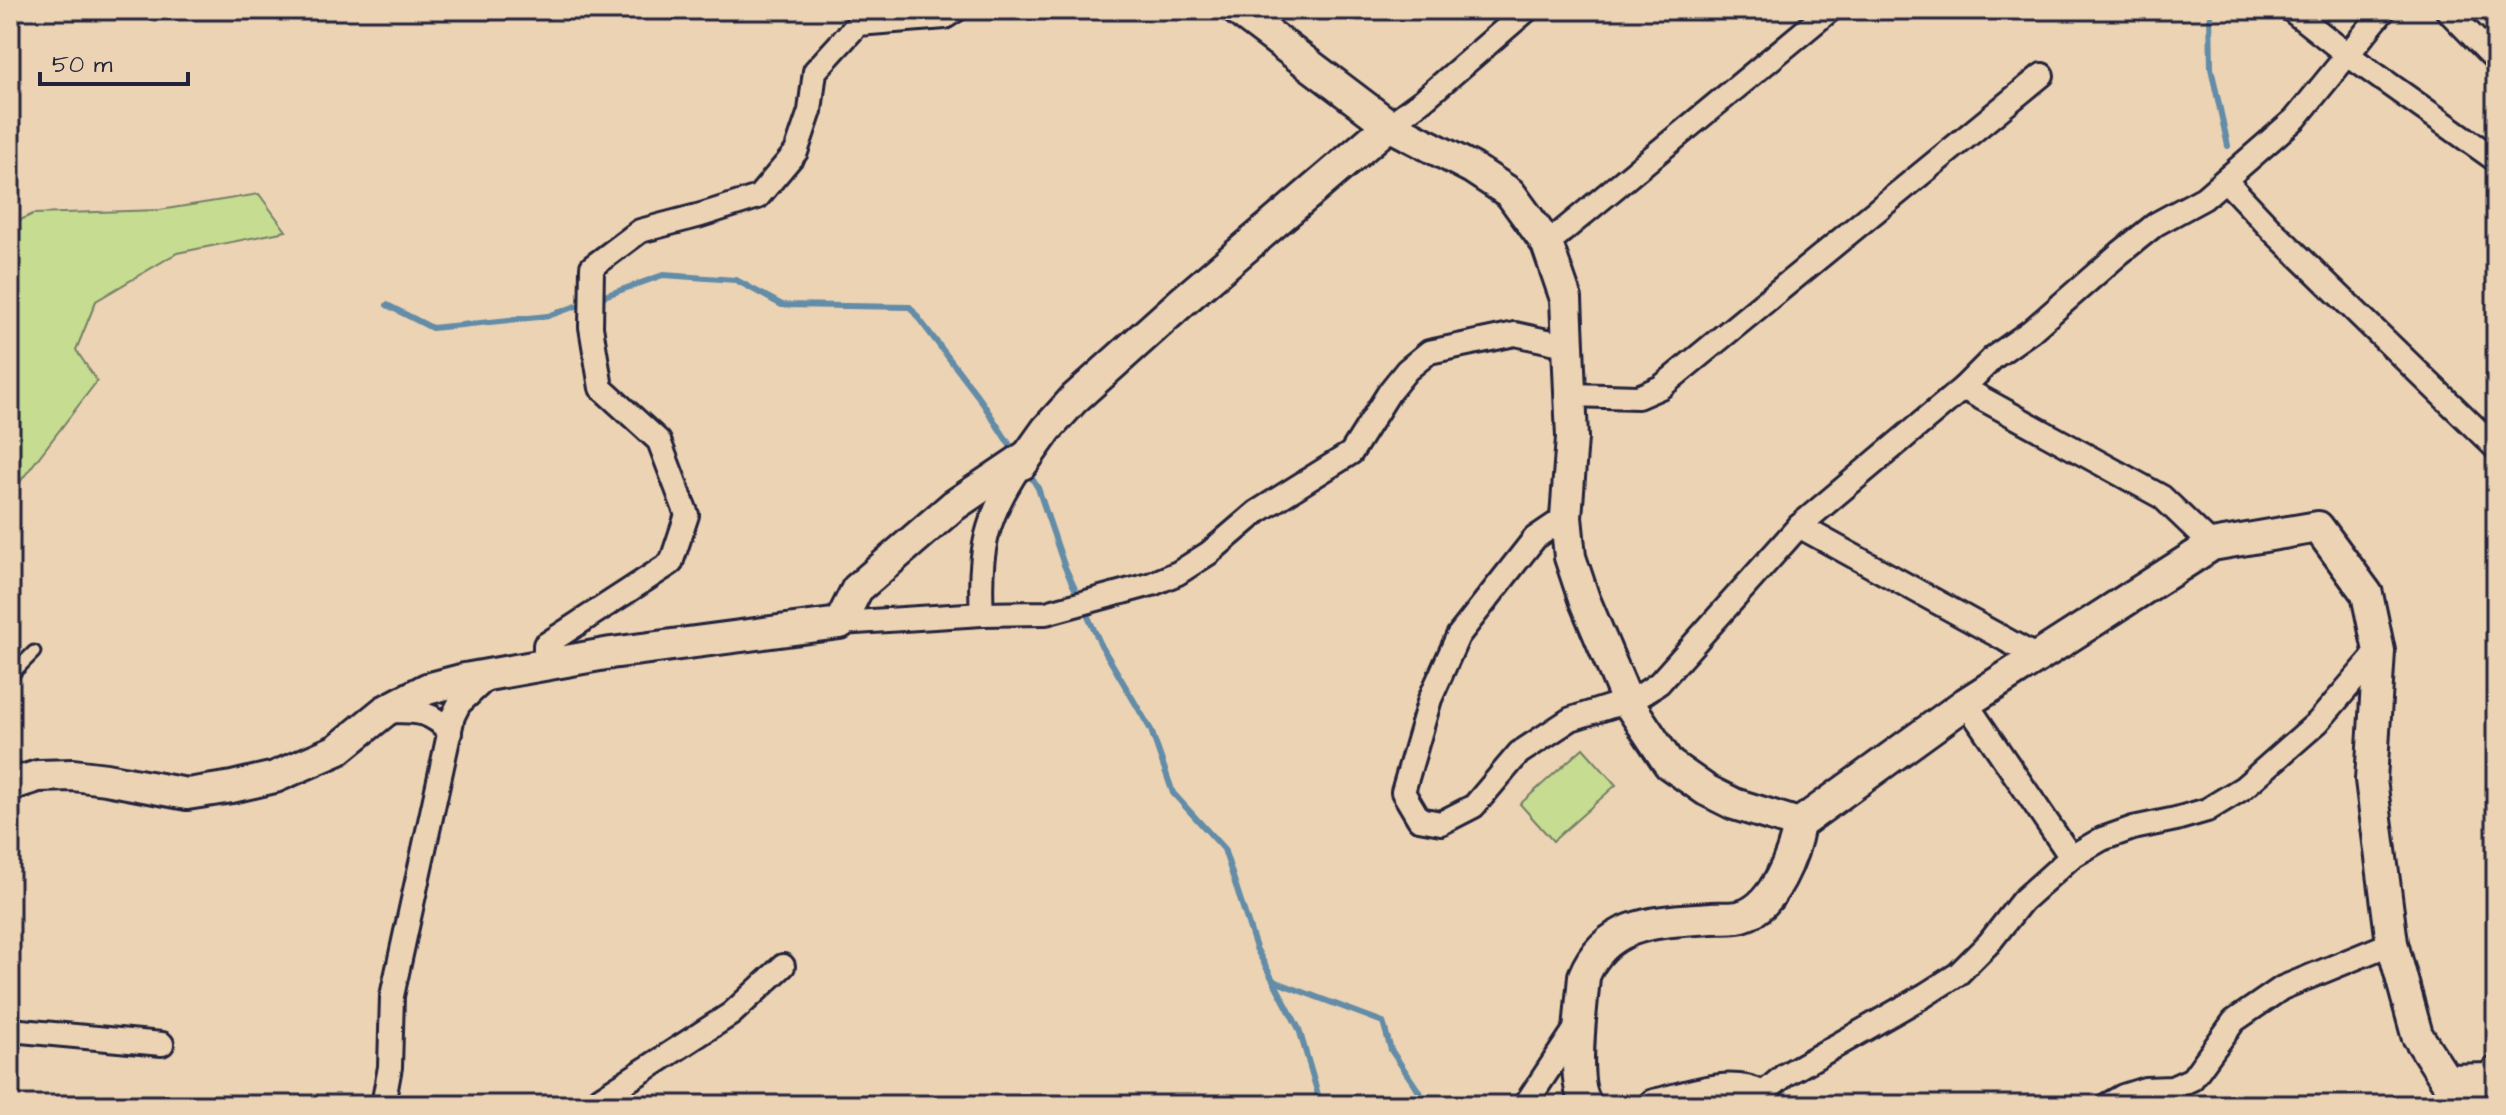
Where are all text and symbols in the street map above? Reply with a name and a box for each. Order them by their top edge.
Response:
scale bar [40,36,188,86]
text: 50 m [52,48,113,82]

